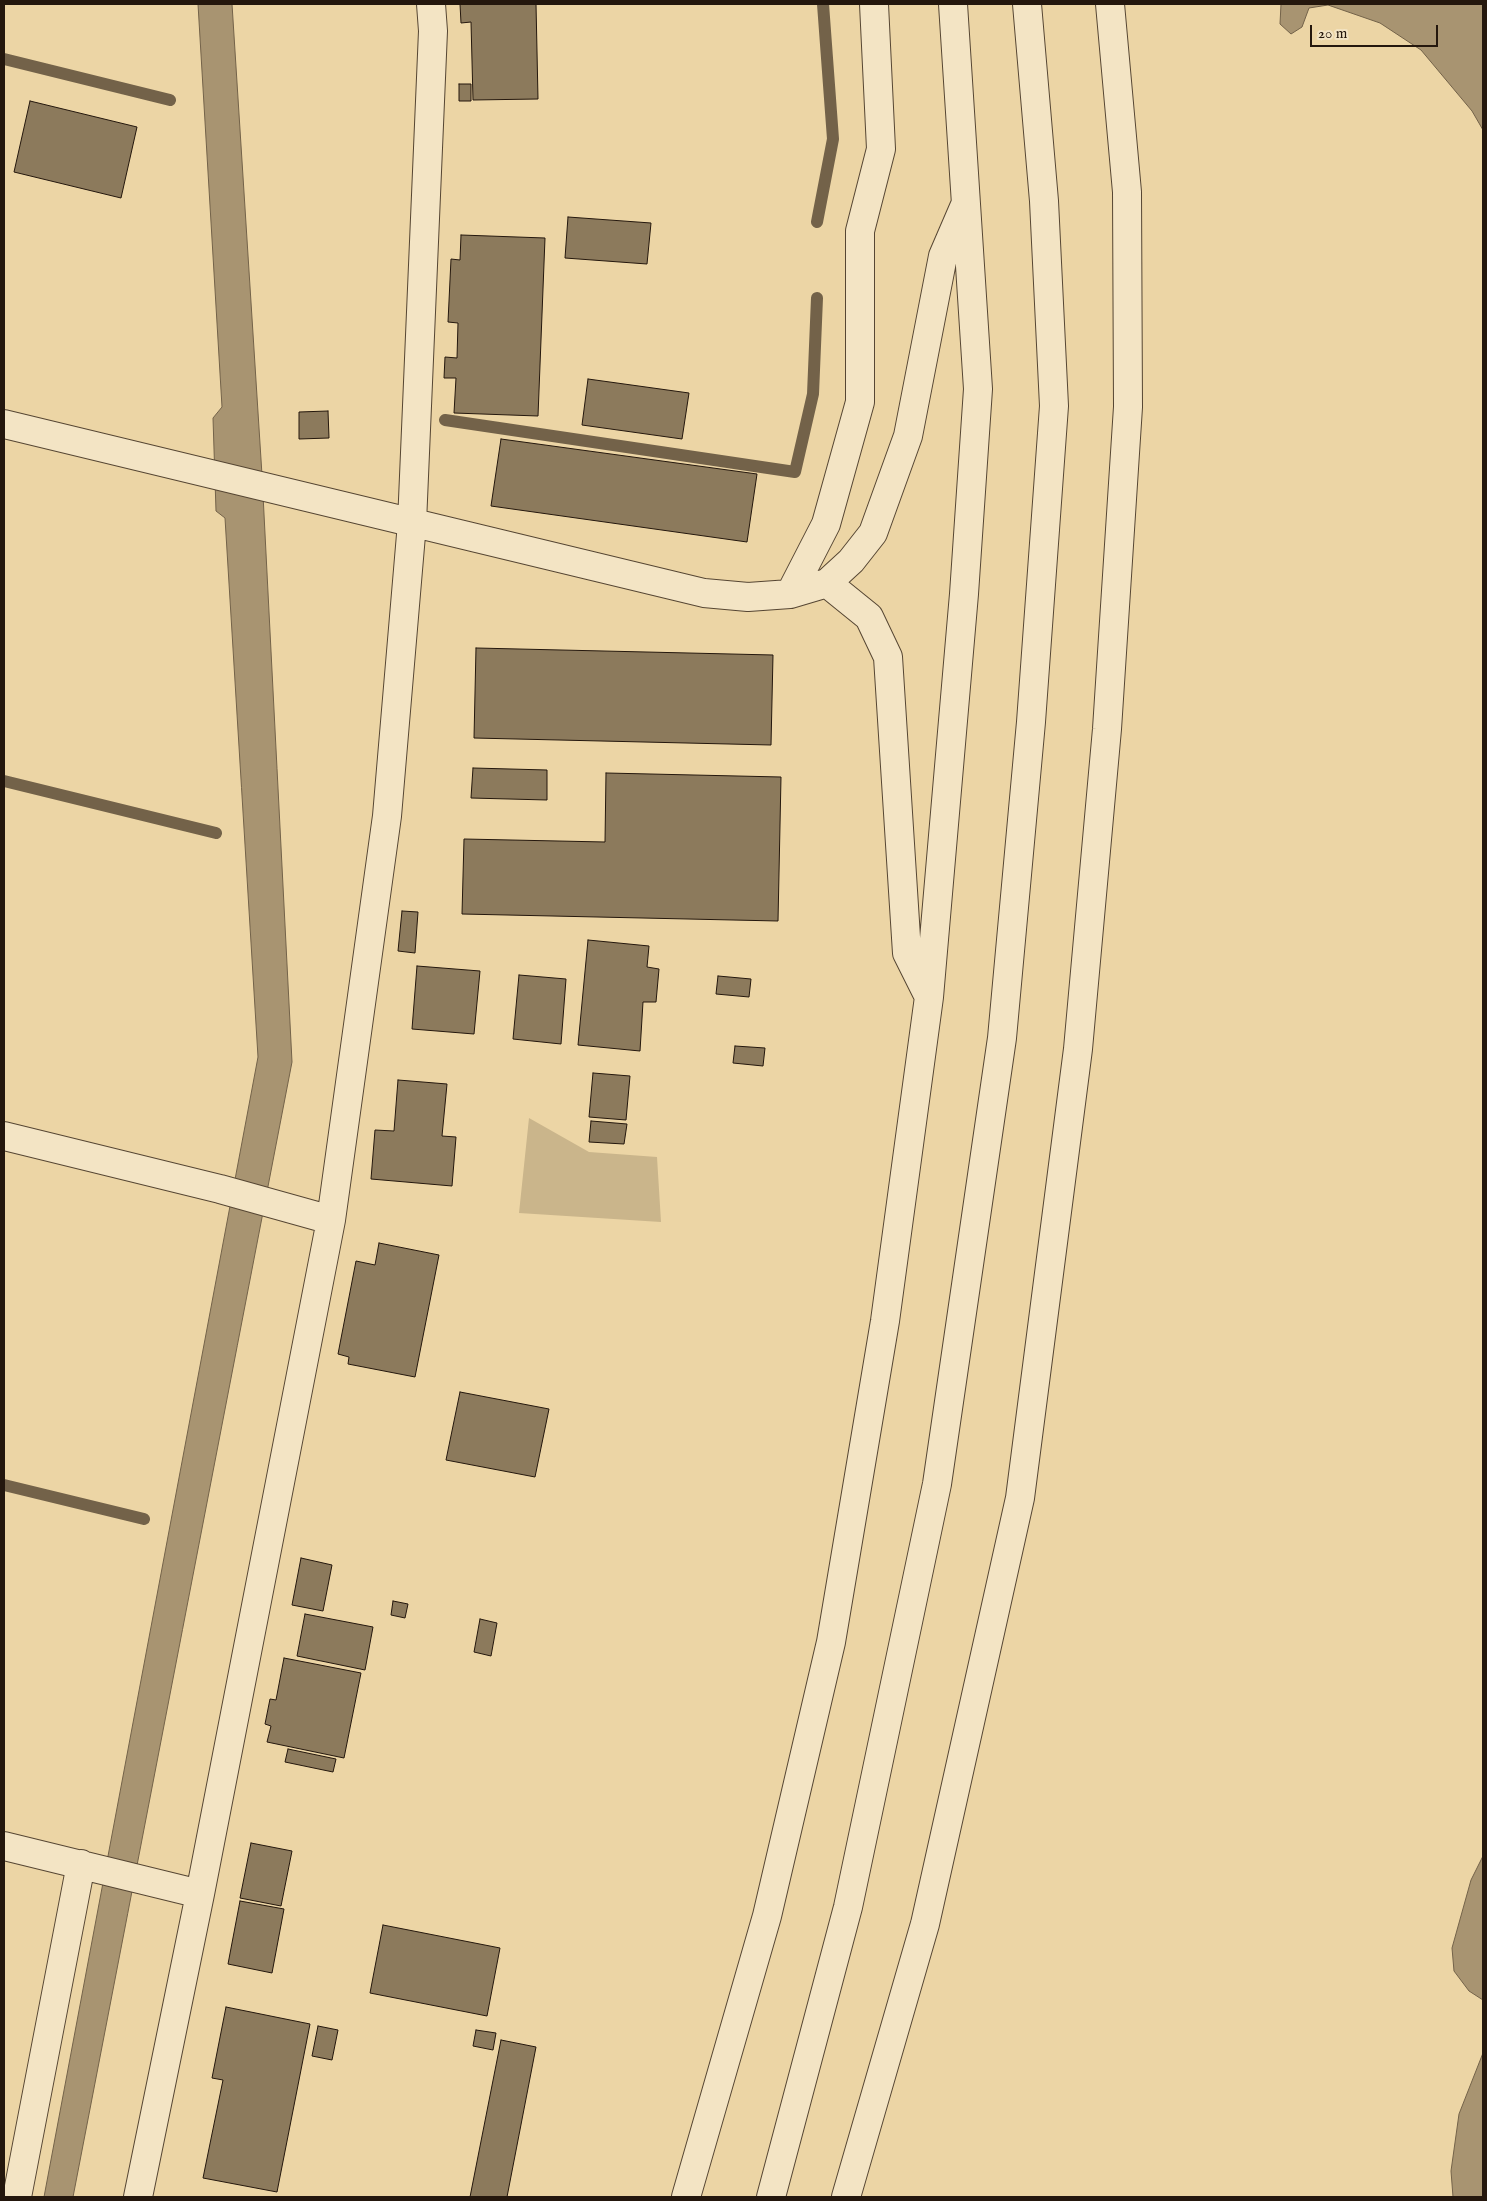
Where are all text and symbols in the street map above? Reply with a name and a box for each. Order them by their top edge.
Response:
scale bar [1312,15,1440,47]
text: 20 m [1318,24,1347,43]

